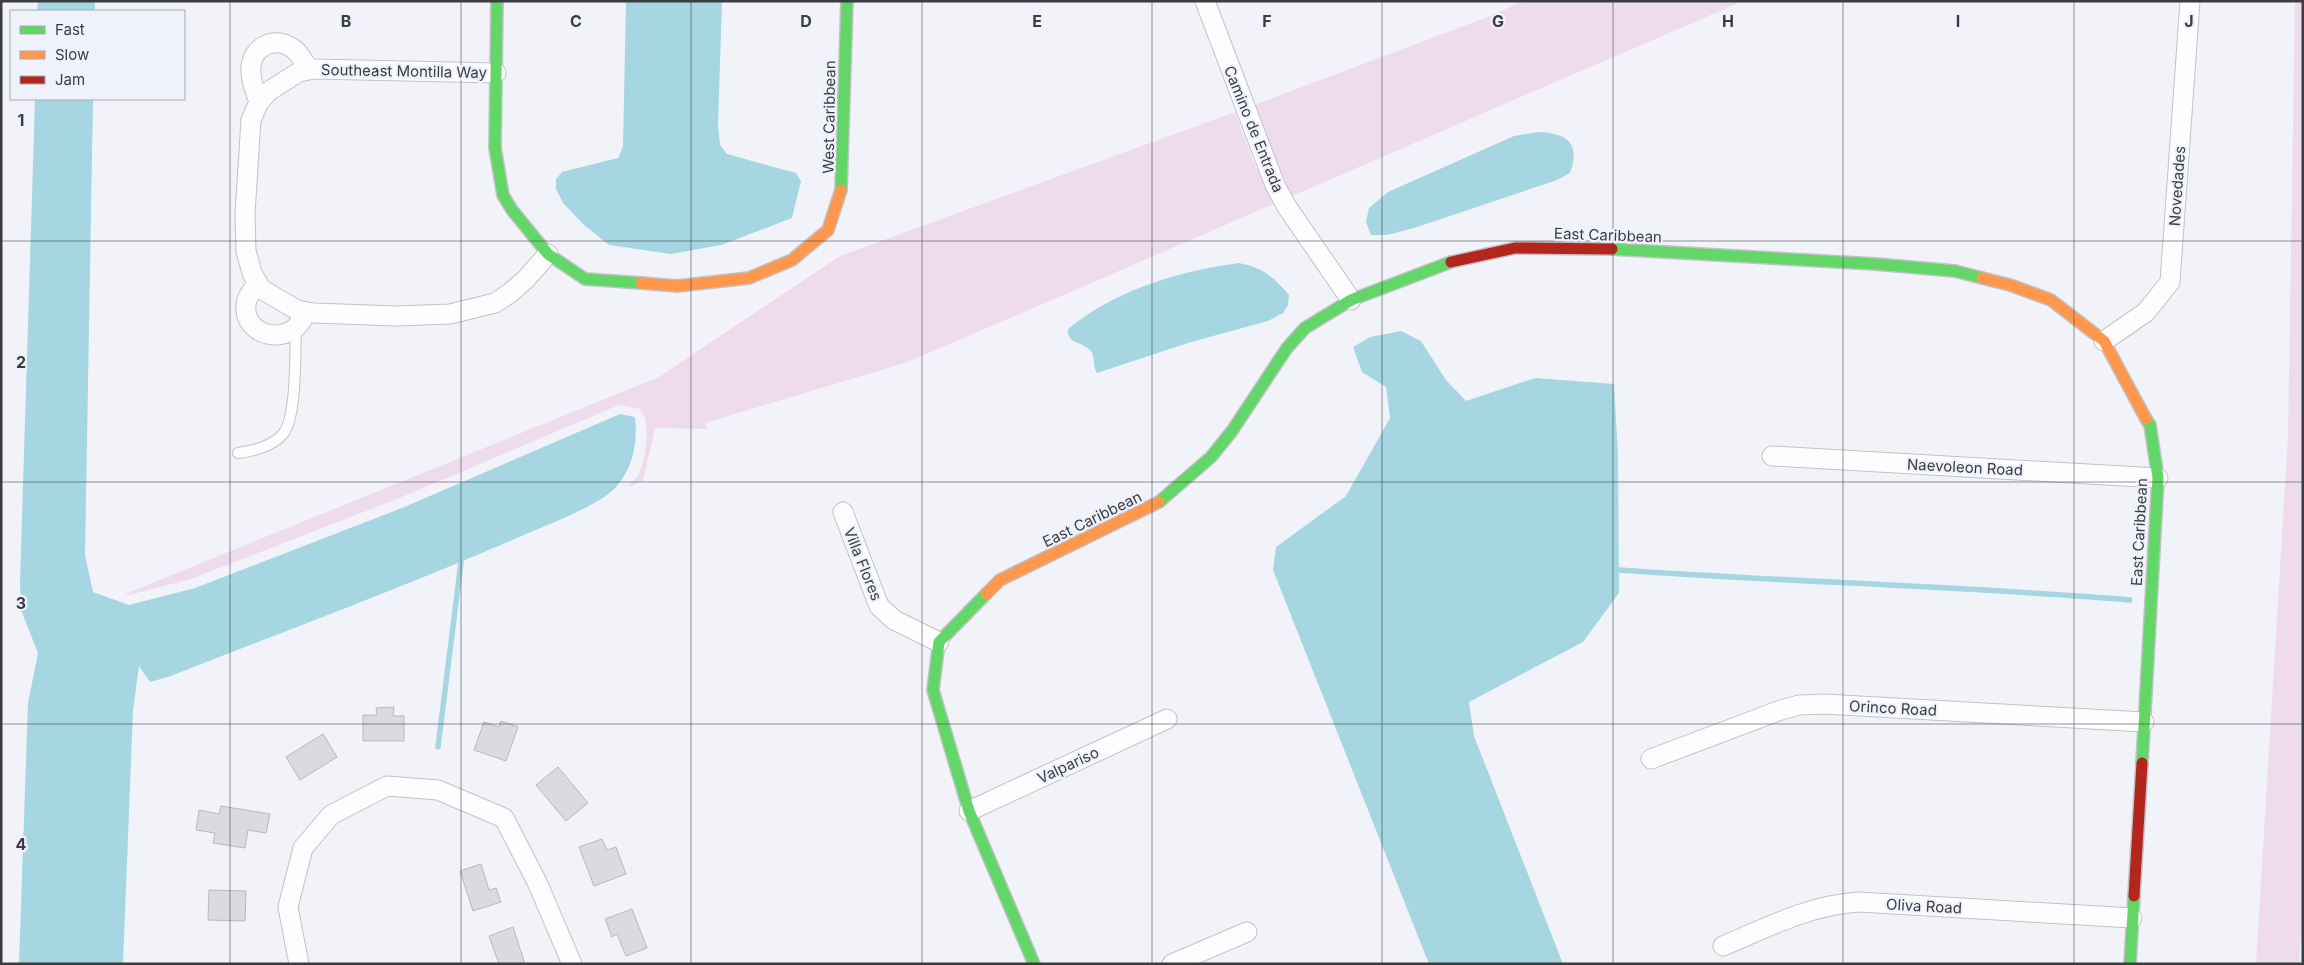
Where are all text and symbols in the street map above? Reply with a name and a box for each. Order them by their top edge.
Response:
legend [10,10,185,100]
text: B [341,11,351,31]
text: C [570,11,582,31]
text: D [800,11,812,31]
text: E [1032,11,1042,31]
text: F [1262,11,1272,31]
text: G [1492,11,1504,31]
text: H [1722,11,1734,31]
text: I [1956,11,1960,31]
text: J [2184,11,2194,31]
text: Fast [55,20,85,39]
text: Slow [55,45,89,64]
street label: Southeast Montilla Way [321,60,488,82]
street label: West Caribbean [819,60,839,174]
street label: Camino de Entrada [1220,63,1288,195]
text: Jam [55,70,85,89]
text: 1 [18,110,24,130]
street label: Novedades [2165,145,2189,227]
street label: East Caribbean [1554,224,1662,246]
text: 2 [16,352,26,372]
street label: Naevoleon Road [1907,454,2023,480]
street label: East Caribbean [2127,478,2151,586]
street label: East Caribbean [1039,487,1145,551]
street label: Villa Flores [840,525,886,604]
text: 3 [16,593,26,613]
street label: Orinco Road [1849,696,1937,720]
street label: Valpariso [1034,742,1102,788]
text: 4 [16,834,27,854]
street label: Oliva Road [1886,895,1962,917]

